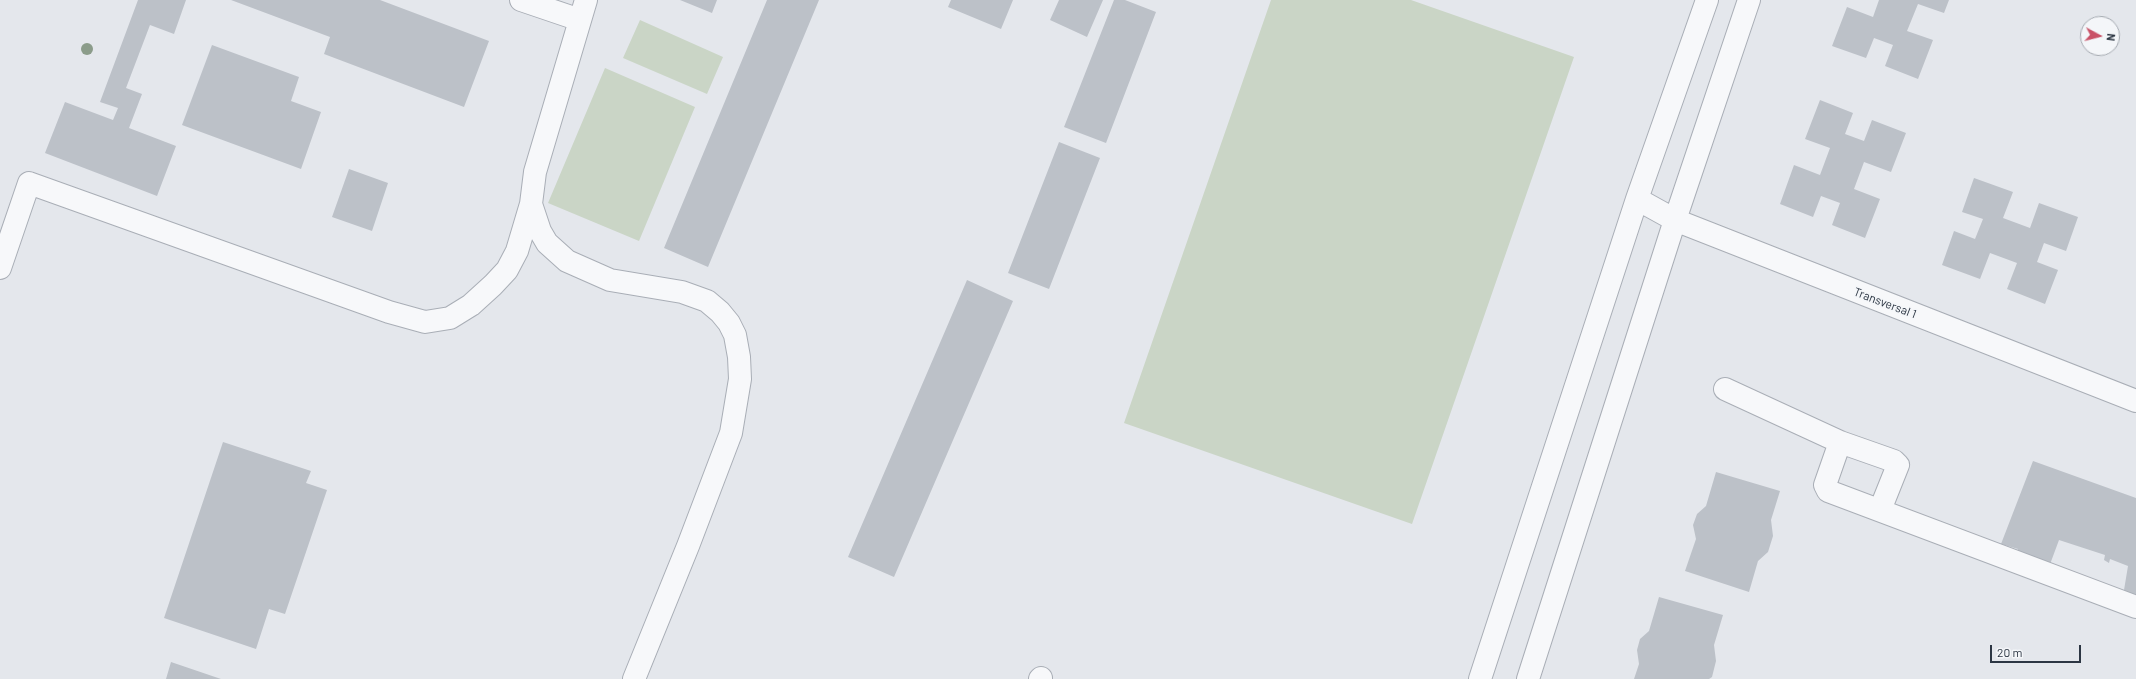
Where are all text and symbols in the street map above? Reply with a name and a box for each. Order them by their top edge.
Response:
north arrow [2080,16,2120,56]
text: N [2105,33,2118,42]
street label: Transversal 1 [1852,284,1918,322]
scale bar [1992,637,2083,663]
text: 20 m [1997,645,2023,659]

